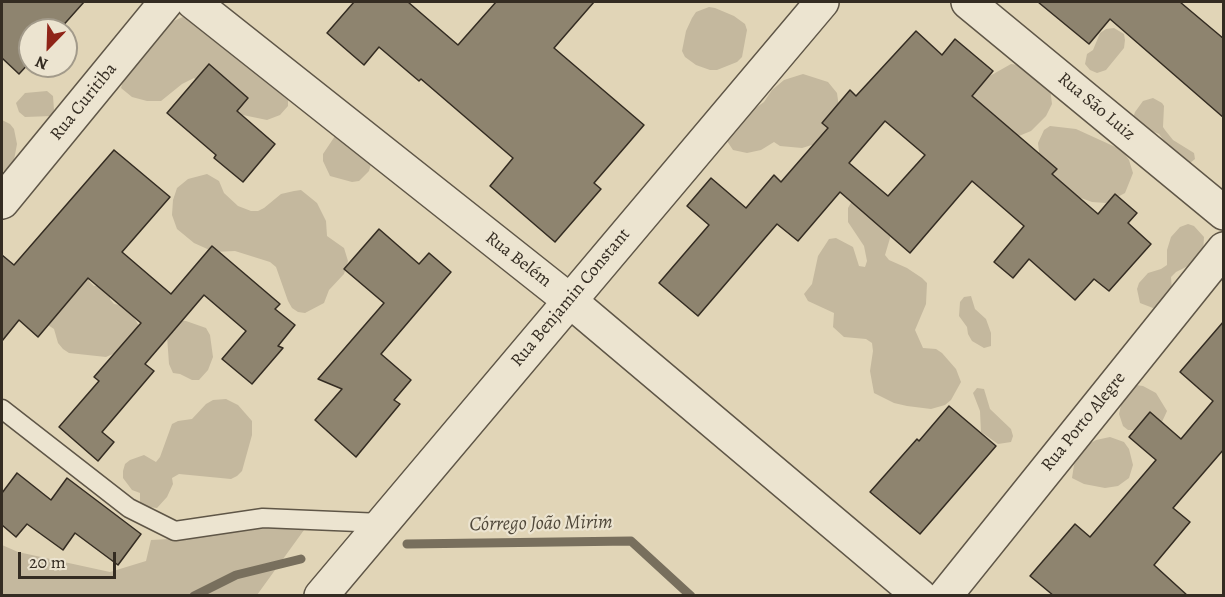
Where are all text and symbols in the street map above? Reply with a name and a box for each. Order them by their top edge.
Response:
north arrow [18,18,78,78]
text: N [32,50,51,75]
street label: Rua Curitiba [46,59,122,145]
street label: Rua São Luiz [1053,68,1139,146]
street label: Rua Benjamin Constant [507,224,635,372]
street label: Rua Belém [481,227,555,293]
street label: Rua Porto Alegre [1037,368,1131,476]
water label: Córrego João Mirim [469,511,613,537]
scale bar [21,540,118,578]
text: 20 m [29,550,66,574]

